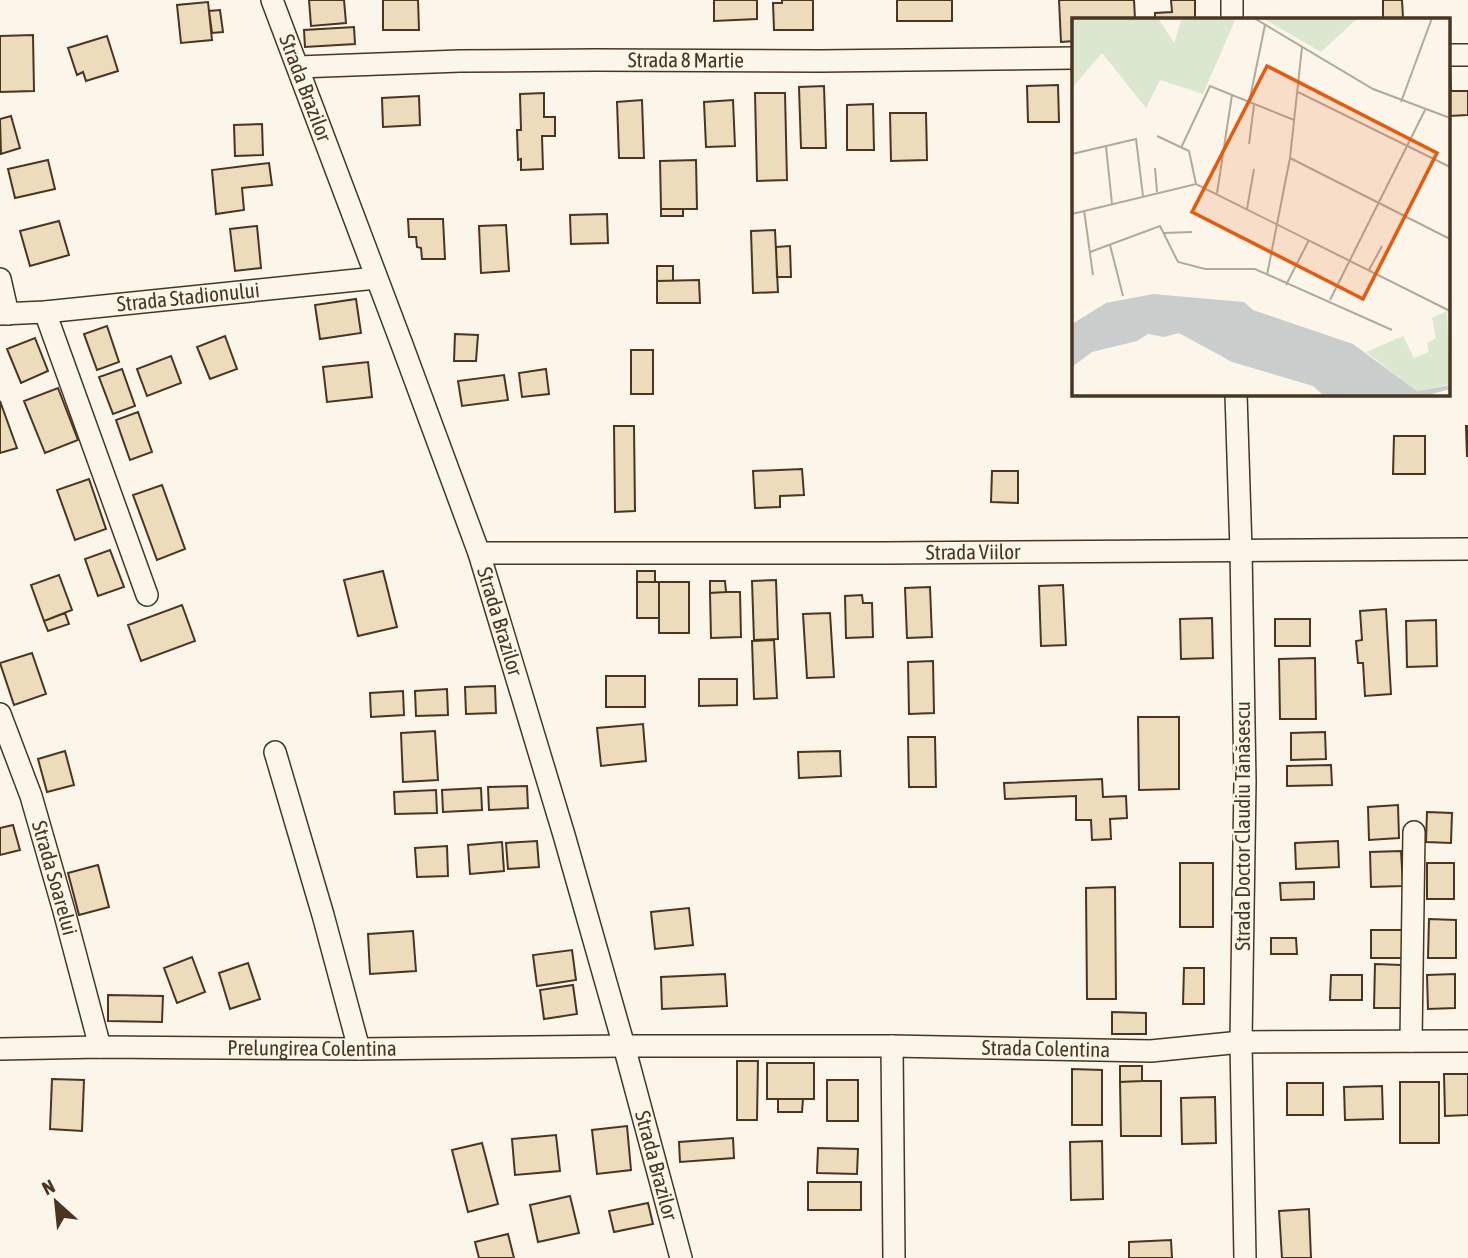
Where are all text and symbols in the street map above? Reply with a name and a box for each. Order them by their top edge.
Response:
inset map [1072,18,1450,396]
street label: Strada Brazilor [275,31,337,145]
street label: Strada 8 Martie [628,47,744,72]
street label: Strada Stadionului [116,277,261,316]
street label: Strada Viilor [926,539,1021,564]
street label: Strada Brazilor [473,564,529,679]
street label: Strada Doctor Claudiu Tănăsescu [1230,701,1254,951]
street label: Strada Soarelui [28,818,83,938]
street label: Prelungirea Colentina [227,1035,397,1060]
street label: Strada Colentina [982,1035,1110,1061]
street label: Strada Brazilor [631,1108,683,1223]
north arrow [21,1167,91,1237]
text: N [38,1175,58,1199]

